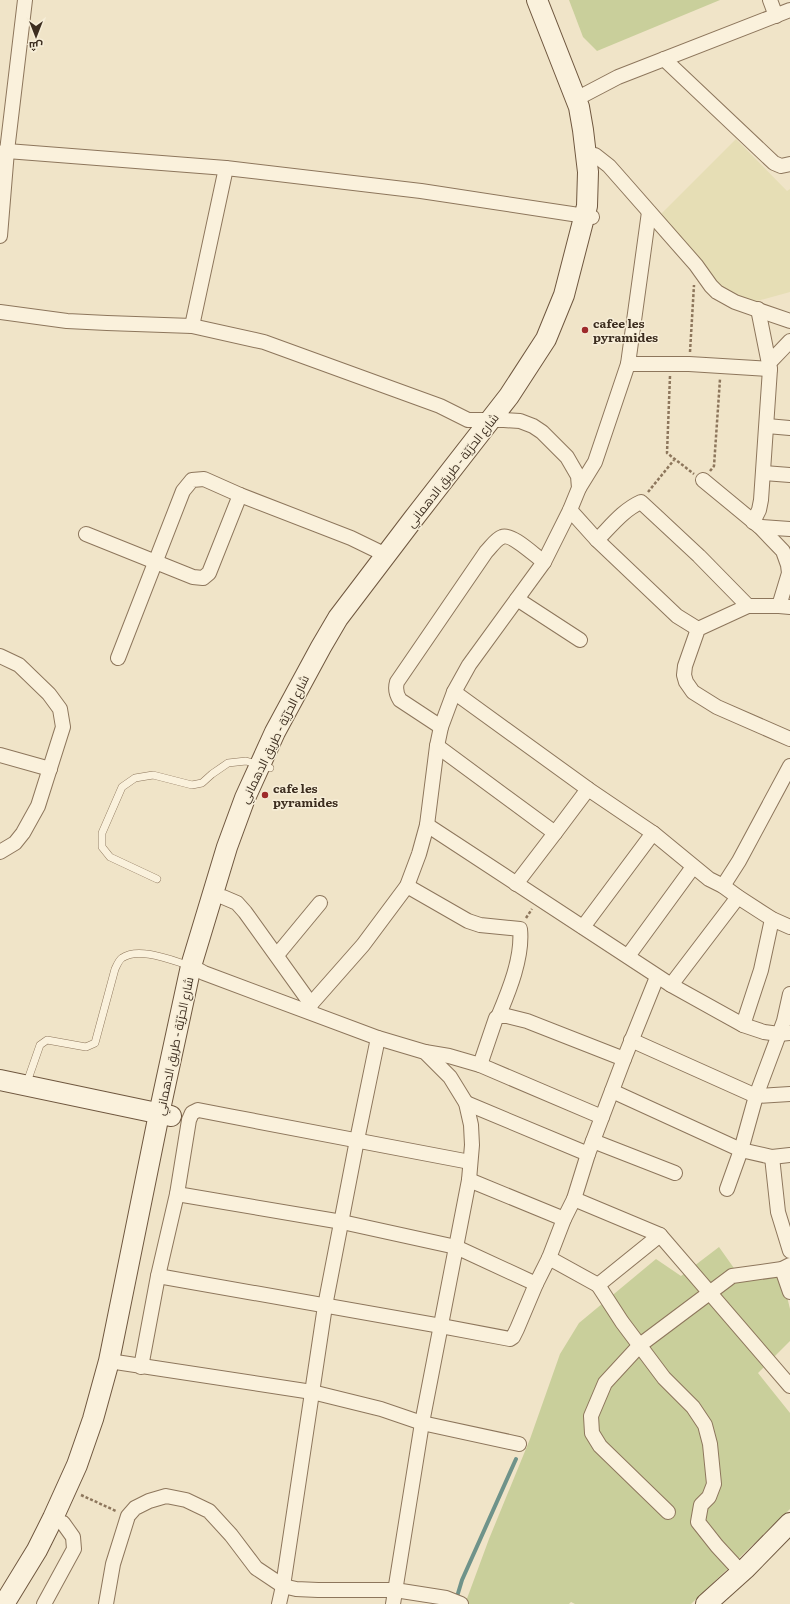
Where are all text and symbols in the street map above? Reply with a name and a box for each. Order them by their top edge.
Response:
north arrow [16,16,56,56]
text: ش [29,39,43,55]
place label: cafee les pyramides [593,314,658,346]
marker: cafee les pyramides [580,325,590,335]
street label: شارع الحرّيّة - طريق الدهماني [402,409,504,532]
street label: شارع الحرّيّة - طريق الدهماني [235,672,315,807]
place label: cafe les pyramides [273,779,338,811]
marker: cafe les pyramides [260,790,270,800]
street label: شارع الحرّيّة - طريق الدهماني [151,975,199,1117]

